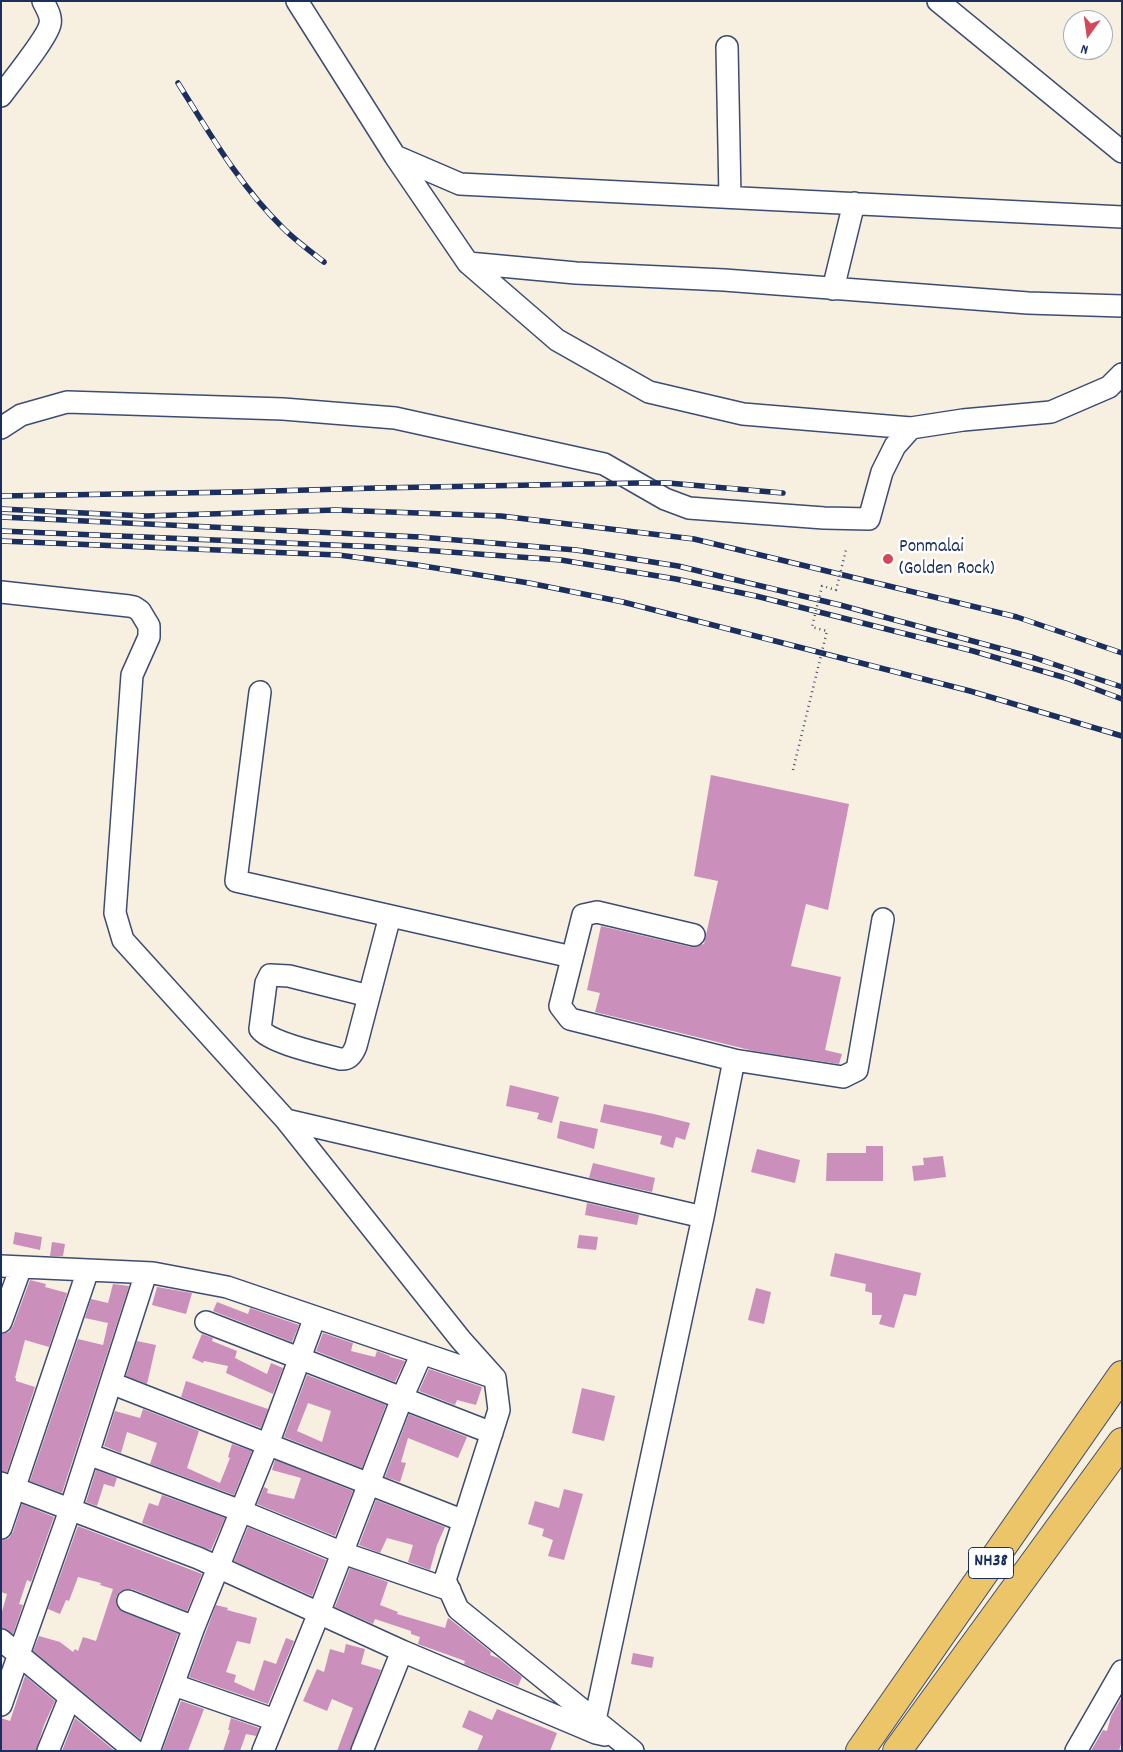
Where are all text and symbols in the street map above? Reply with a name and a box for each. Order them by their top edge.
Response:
north arrow [1063,10,1113,60]
text: N [1079,38,1090,59]
place label: Ponmalai (Golden Rock) [899,537,995,581]
marker: Ponmalai (Golden Rock) [881,552,895,566]
road number: NH38 [968,1548,1014,1579]

